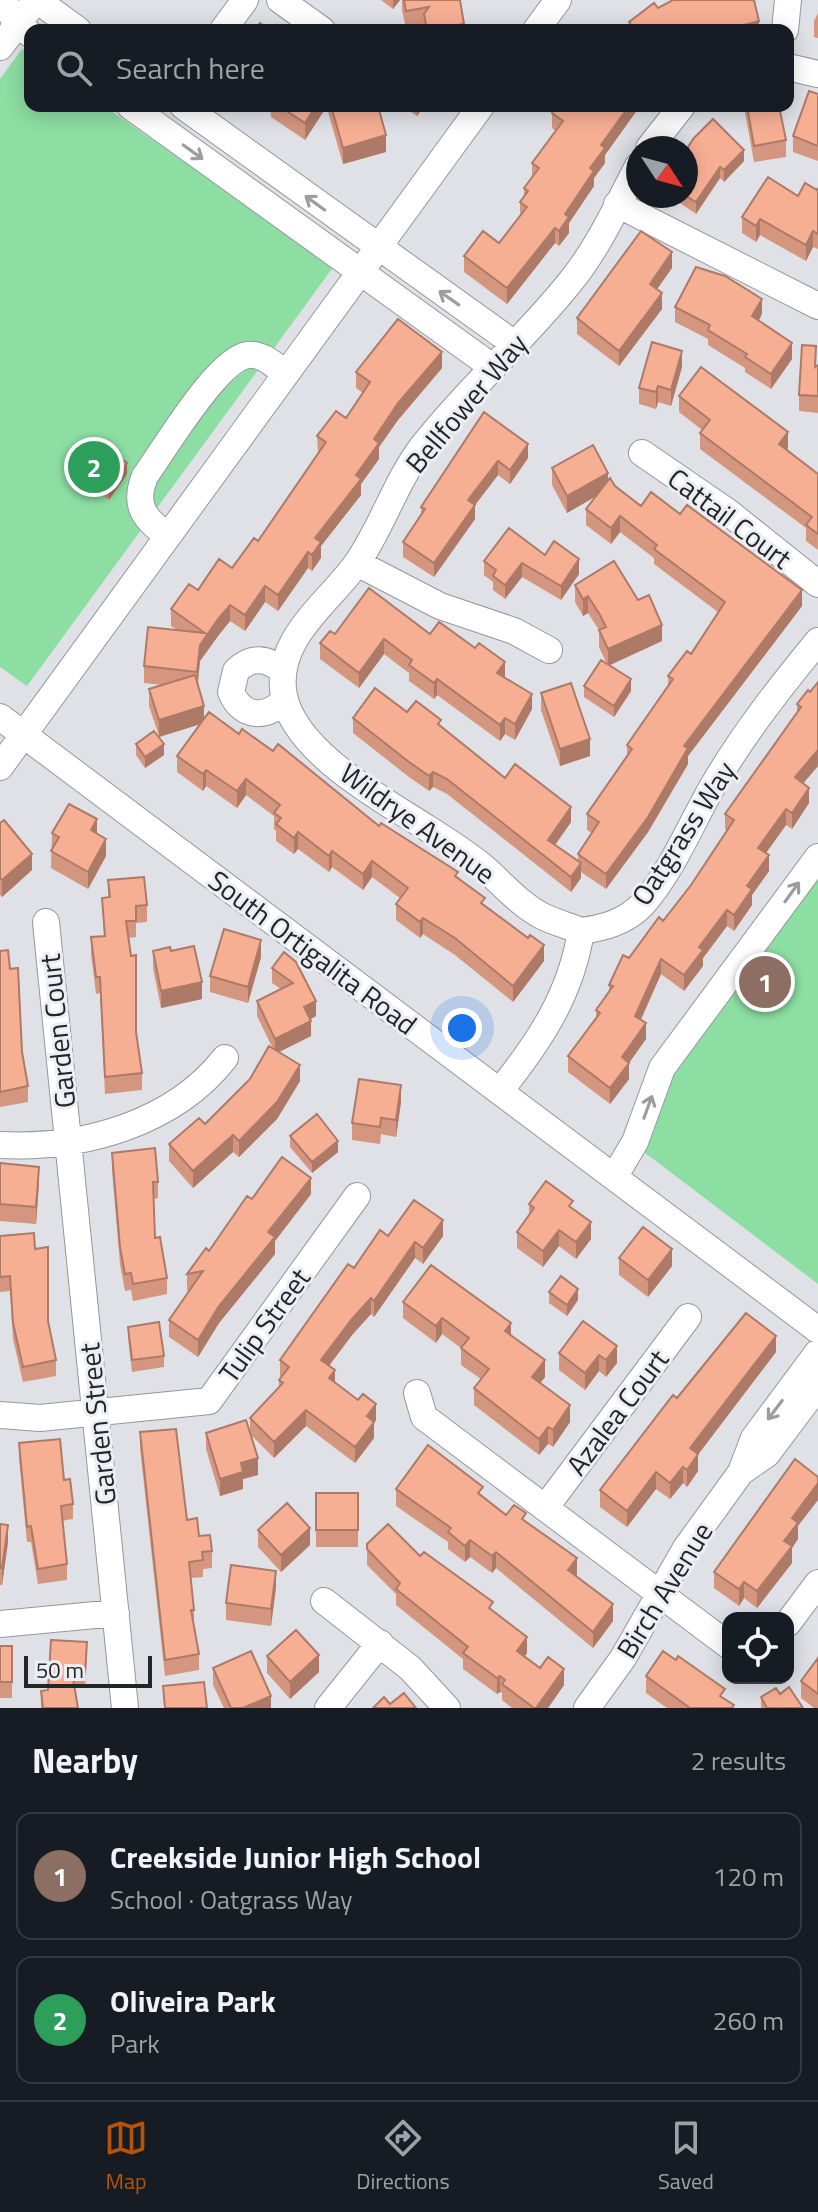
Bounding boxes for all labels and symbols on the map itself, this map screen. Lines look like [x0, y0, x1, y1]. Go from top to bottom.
north arrow [626, 136, 698, 208]
one-way arrow [182, 144, 204, 160]
one-way arrow [305, 195, 327, 211]
one-way arrow [438, 290, 460, 307]
street label: Bellfower Way [395, 324, 537, 482]
pin: 2 [68, 437, 120, 497]
street label: Cattail Court [659, 457, 801, 579]
street label: Wildrye Avenue [331, 752, 505, 894]
street label: Oatgrass Way [620, 752, 746, 914]
street label: South Ortigalita Road [200, 859, 426, 1045]
one-way arrow [783, 882, 800, 904]
street label: Garden Court [28, 952, 86, 1110]
pin: 1 [739, 952, 791, 1012]
your location [442, 1008, 482, 1048]
one-way arrow [642, 1095, 656, 1120]
street label: Tulip Street [208, 1258, 321, 1391]
street label: Azalea Court [555, 1340, 679, 1484]
street label: Garden Street [67, 1341, 127, 1507]
one-way arrow [767, 1399, 784, 1420]
street label: Birch Avenue [605, 1513, 723, 1667]
scale bar [24, 1652, 152, 1688]

